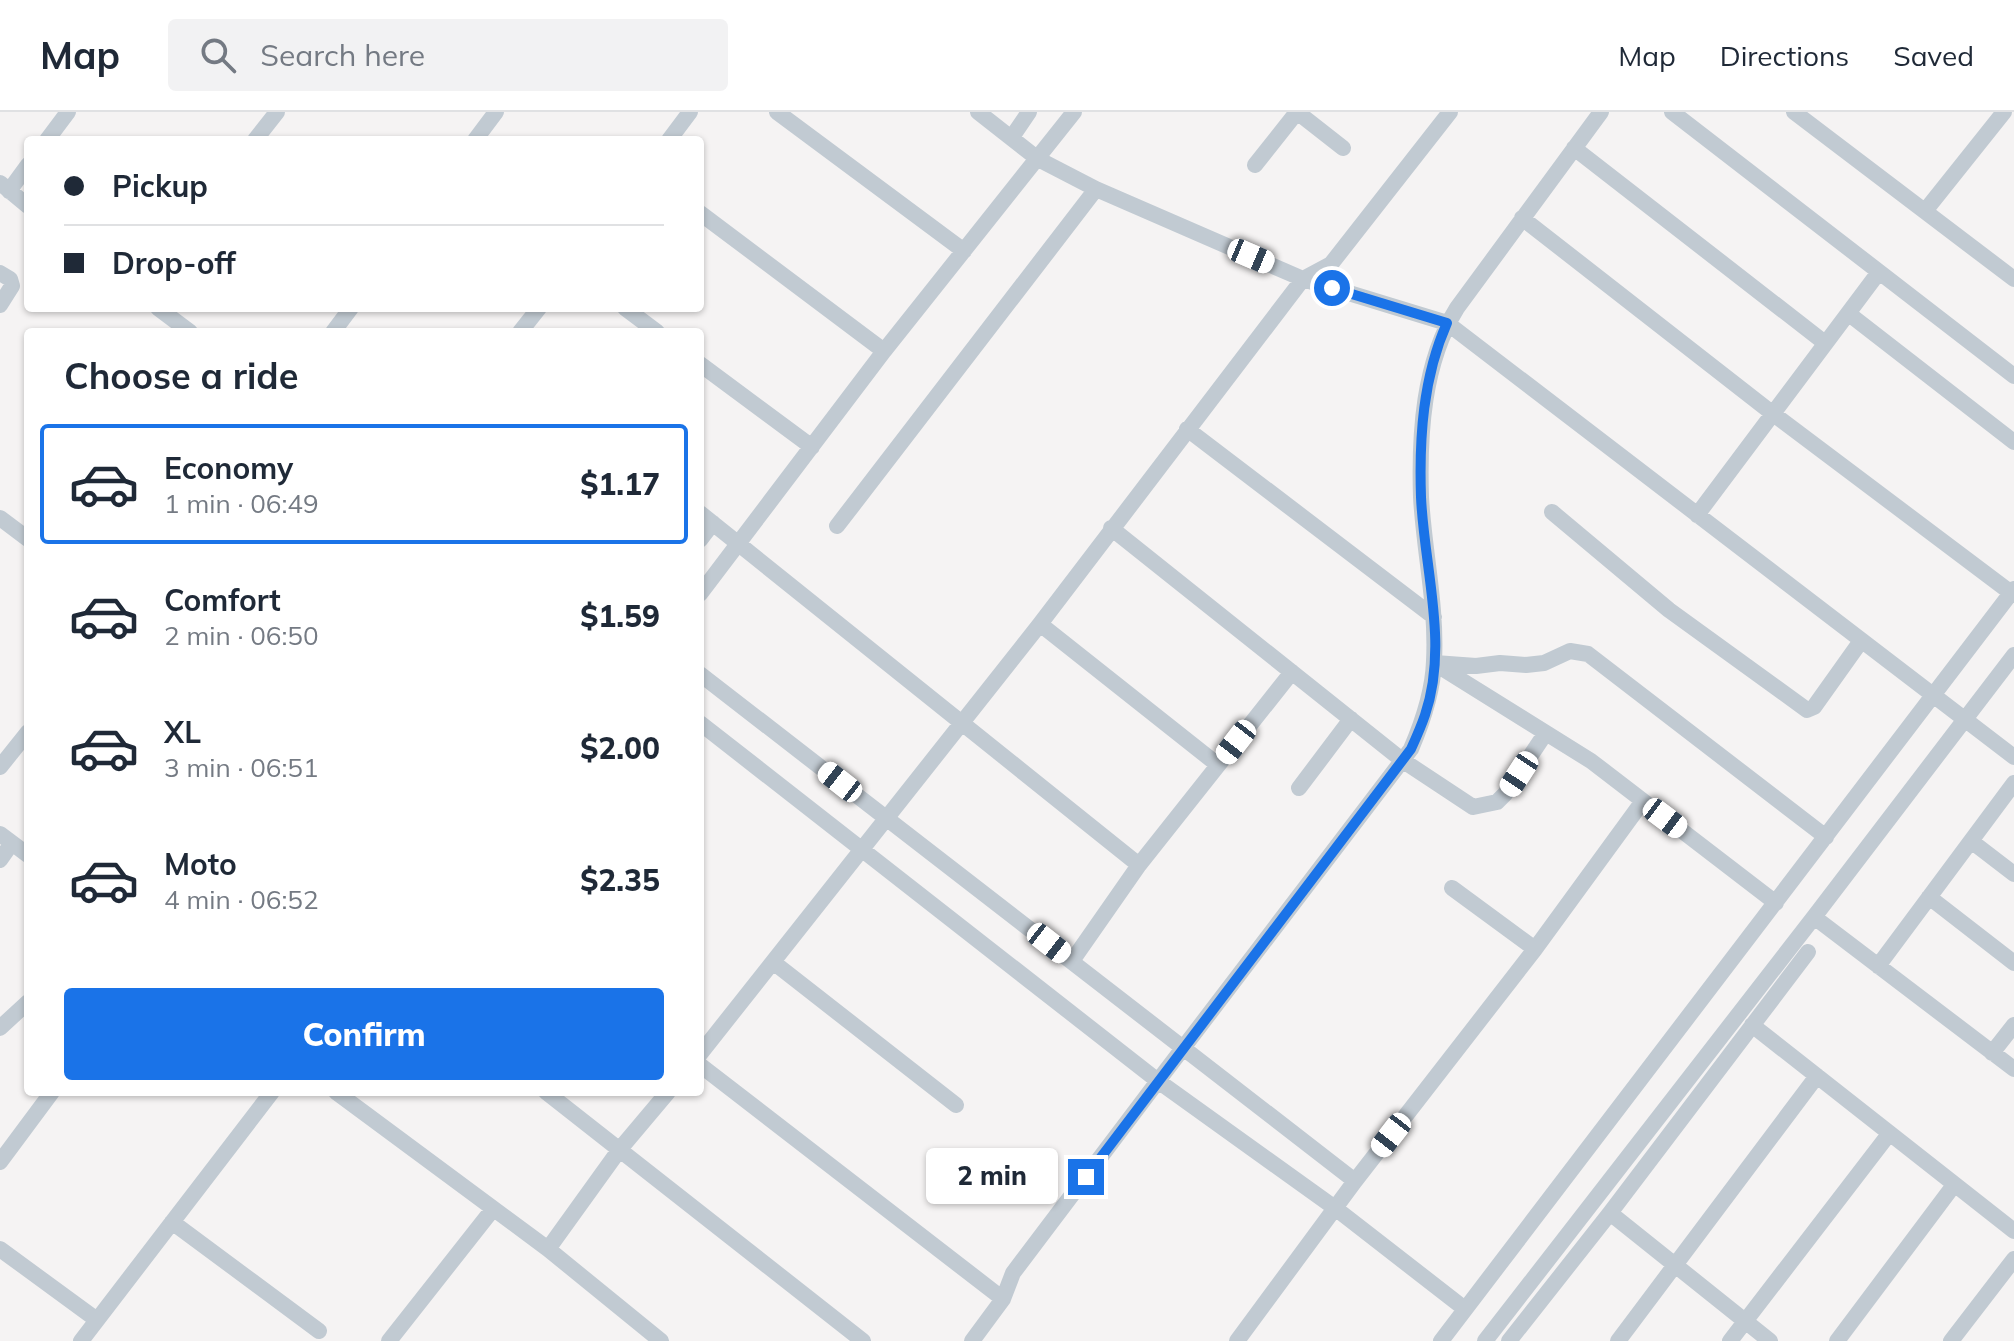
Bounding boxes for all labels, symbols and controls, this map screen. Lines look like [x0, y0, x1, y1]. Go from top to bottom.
search box [168, 19, 728, 91]
text: Map [40, 31, 120, 79]
icon: search [196, 33, 240, 77]
text: Search here [260, 36, 425, 74]
text: Map [1618, 38, 1676, 73]
text: Directions [1720, 38, 1849, 73]
text: Saved [1893, 38, 1974, 73]
text: Pickup [112, 167, 208, 205]
car [1224, 236, 1278, 276]
text: Drop-off [112, 244, 236, 282]
route start [1314, 270, 1350, 306]
text: Choose a ride [64, 353, 298, 398]
icon: car [68, 448, 140, 520]
text: Economy [164, 449, 293, 487]
text: $1.17 [580, 465, 660, 503]
text: 1 min · 06:49 [164, 487, 319, 520]
icon: car [68, 580, 140, 652]
text: Comfort [164, 581, 281, 619]
text: $1.59 [580, 597, 660, 635]
text: 2 min · 06:50 [164, 619, 319, 652]
icon: car [68, 712, 140, 784]
text: XL [164, 713, 201, 751]
car [1212, 716, 1260, 768]
text: $2.00 [580, 729, 660, 767]
car [1496, 747, 1542, 801]
text: 3 min · 06:51 [164, 751, 319, 784]
car [814, 758, 866, 806]
car [1639, 794, 1691, 842]
icon: car [68, 844, 140, 916]
text: Moto [164, 845, 237, 883]
text: $2.35 [580, 861, 660, 899]
text: 4 min · 06:52 [164, 883, 319, 916]
car [1023, 919, 1075, 967]
button: Confirm [64, 988, 664, 1080]
car [1367, 1109, 1415, 1161]
callout: 2 min [926, 1149, 1058, 1205]
text: 2 min [957, 1159, 1027, 1192]
route end [1068, 1159, 1104, 1195]

